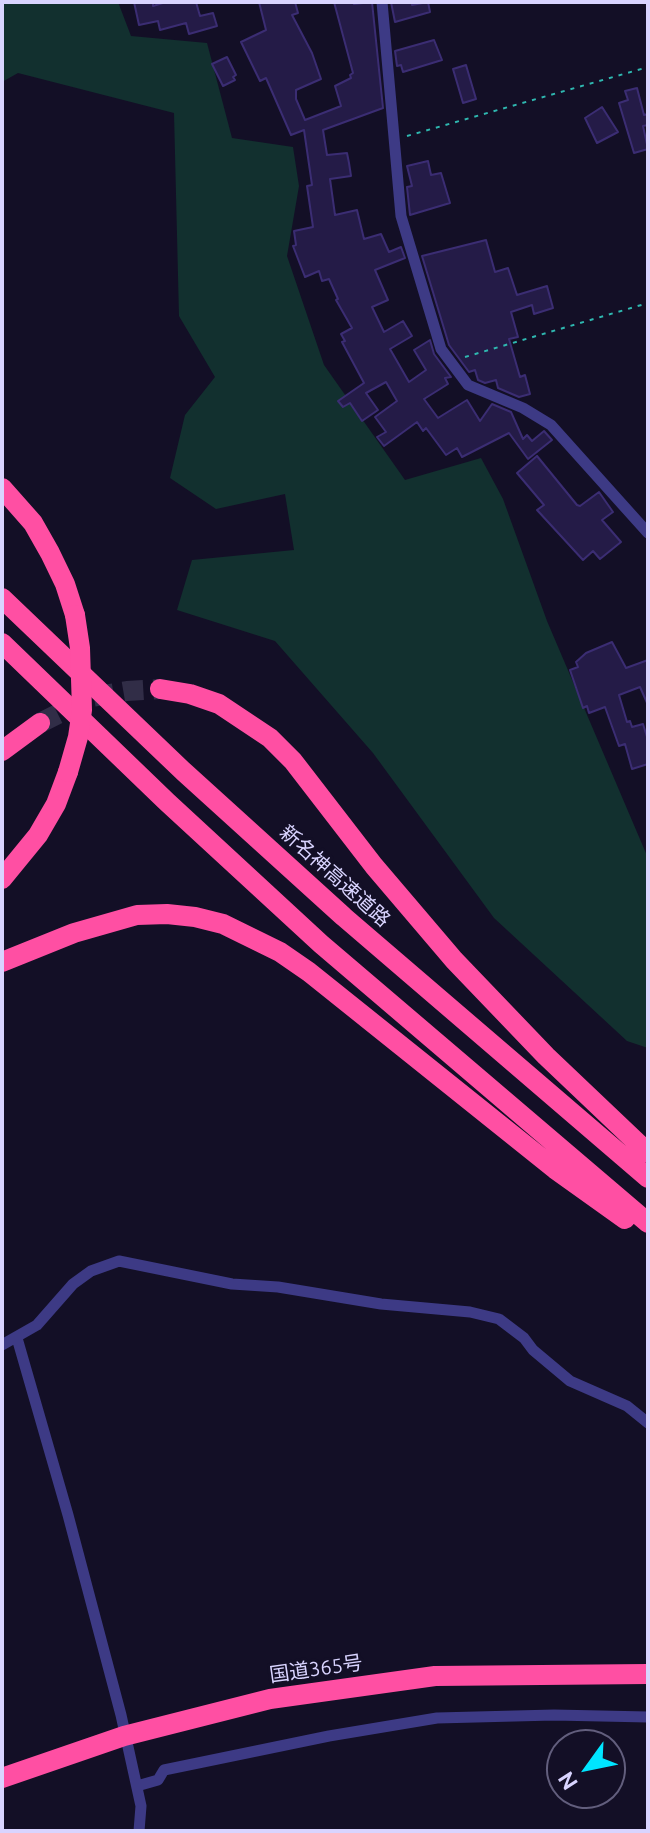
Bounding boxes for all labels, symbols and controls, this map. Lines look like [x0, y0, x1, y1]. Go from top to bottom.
street label: 新名神高速道路 [275, 820, 395, 932]
street label: 国道365号 [268, 1651, 364, 1687]
north arrow [546, 1729, 626, 1809]
text: N [552, 1768, 582, 1795]

